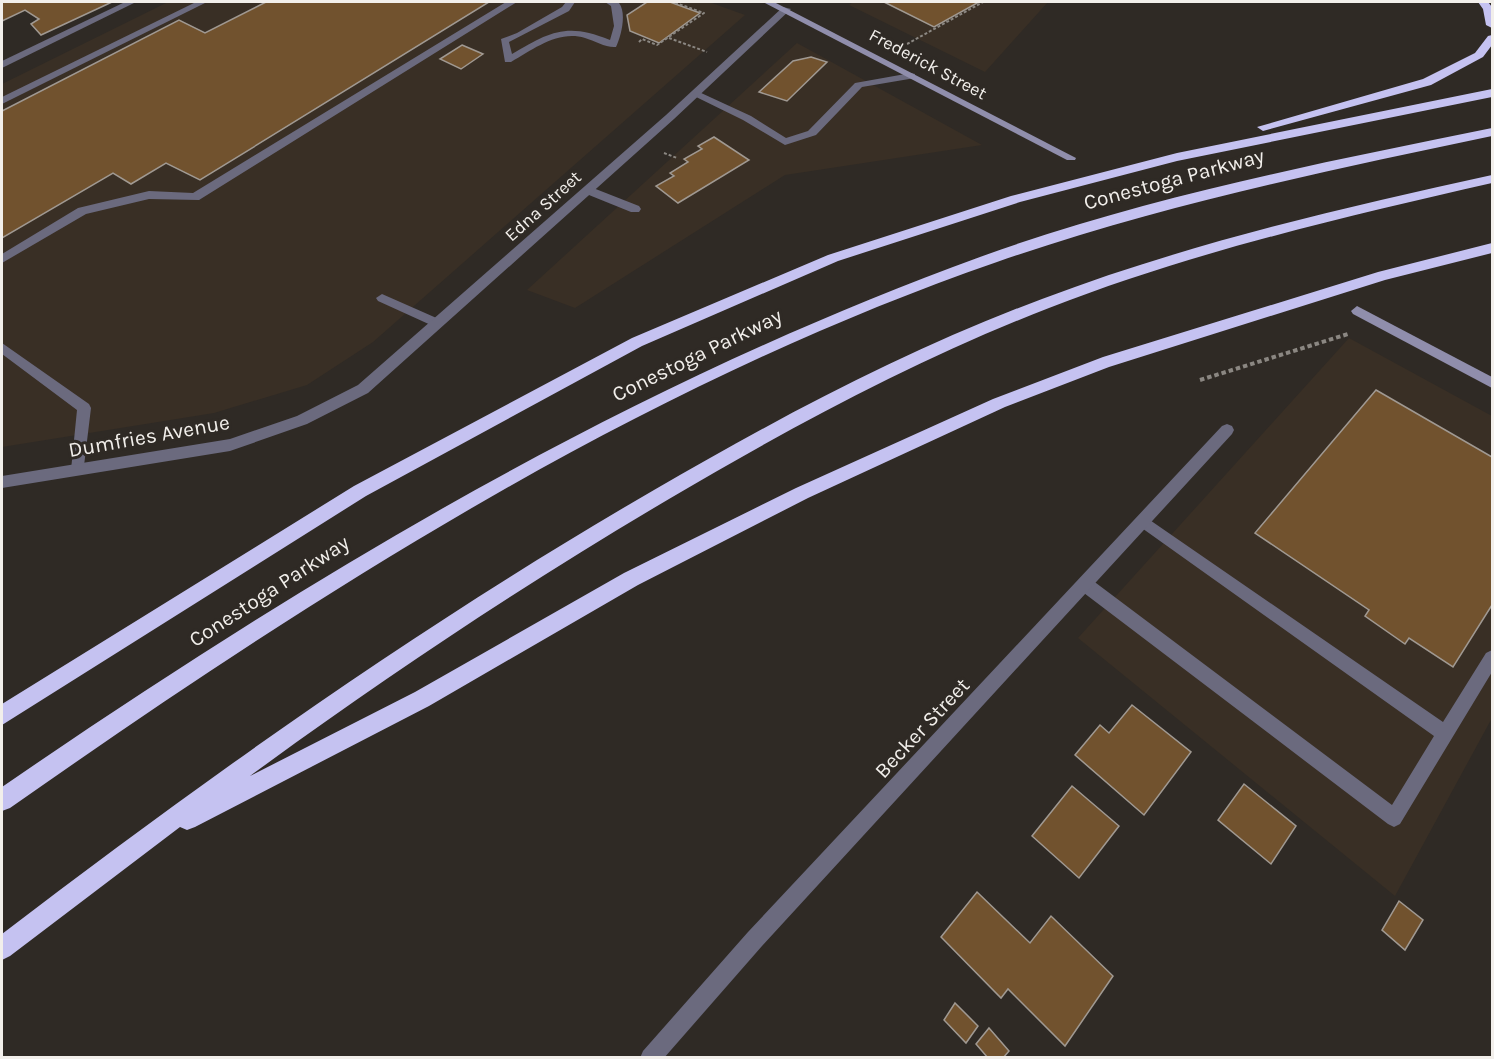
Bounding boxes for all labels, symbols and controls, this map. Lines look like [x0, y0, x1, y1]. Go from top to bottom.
street label: Frederick Street [865, 24, 991, 104]
street label: Conestoga Parkway [1081, 143, 1267, 215]
street label: Edna Street [500, 166, 586, 246]
street label: Conestoga Parkway [608, 303, 786, 407]
street label: Dumfries Avenue [67, 410, 231, 462]
street label: Conestoga Parkway [185, 530, 354, 652]
street label: Becker Street [870, 673, 974, 783]

